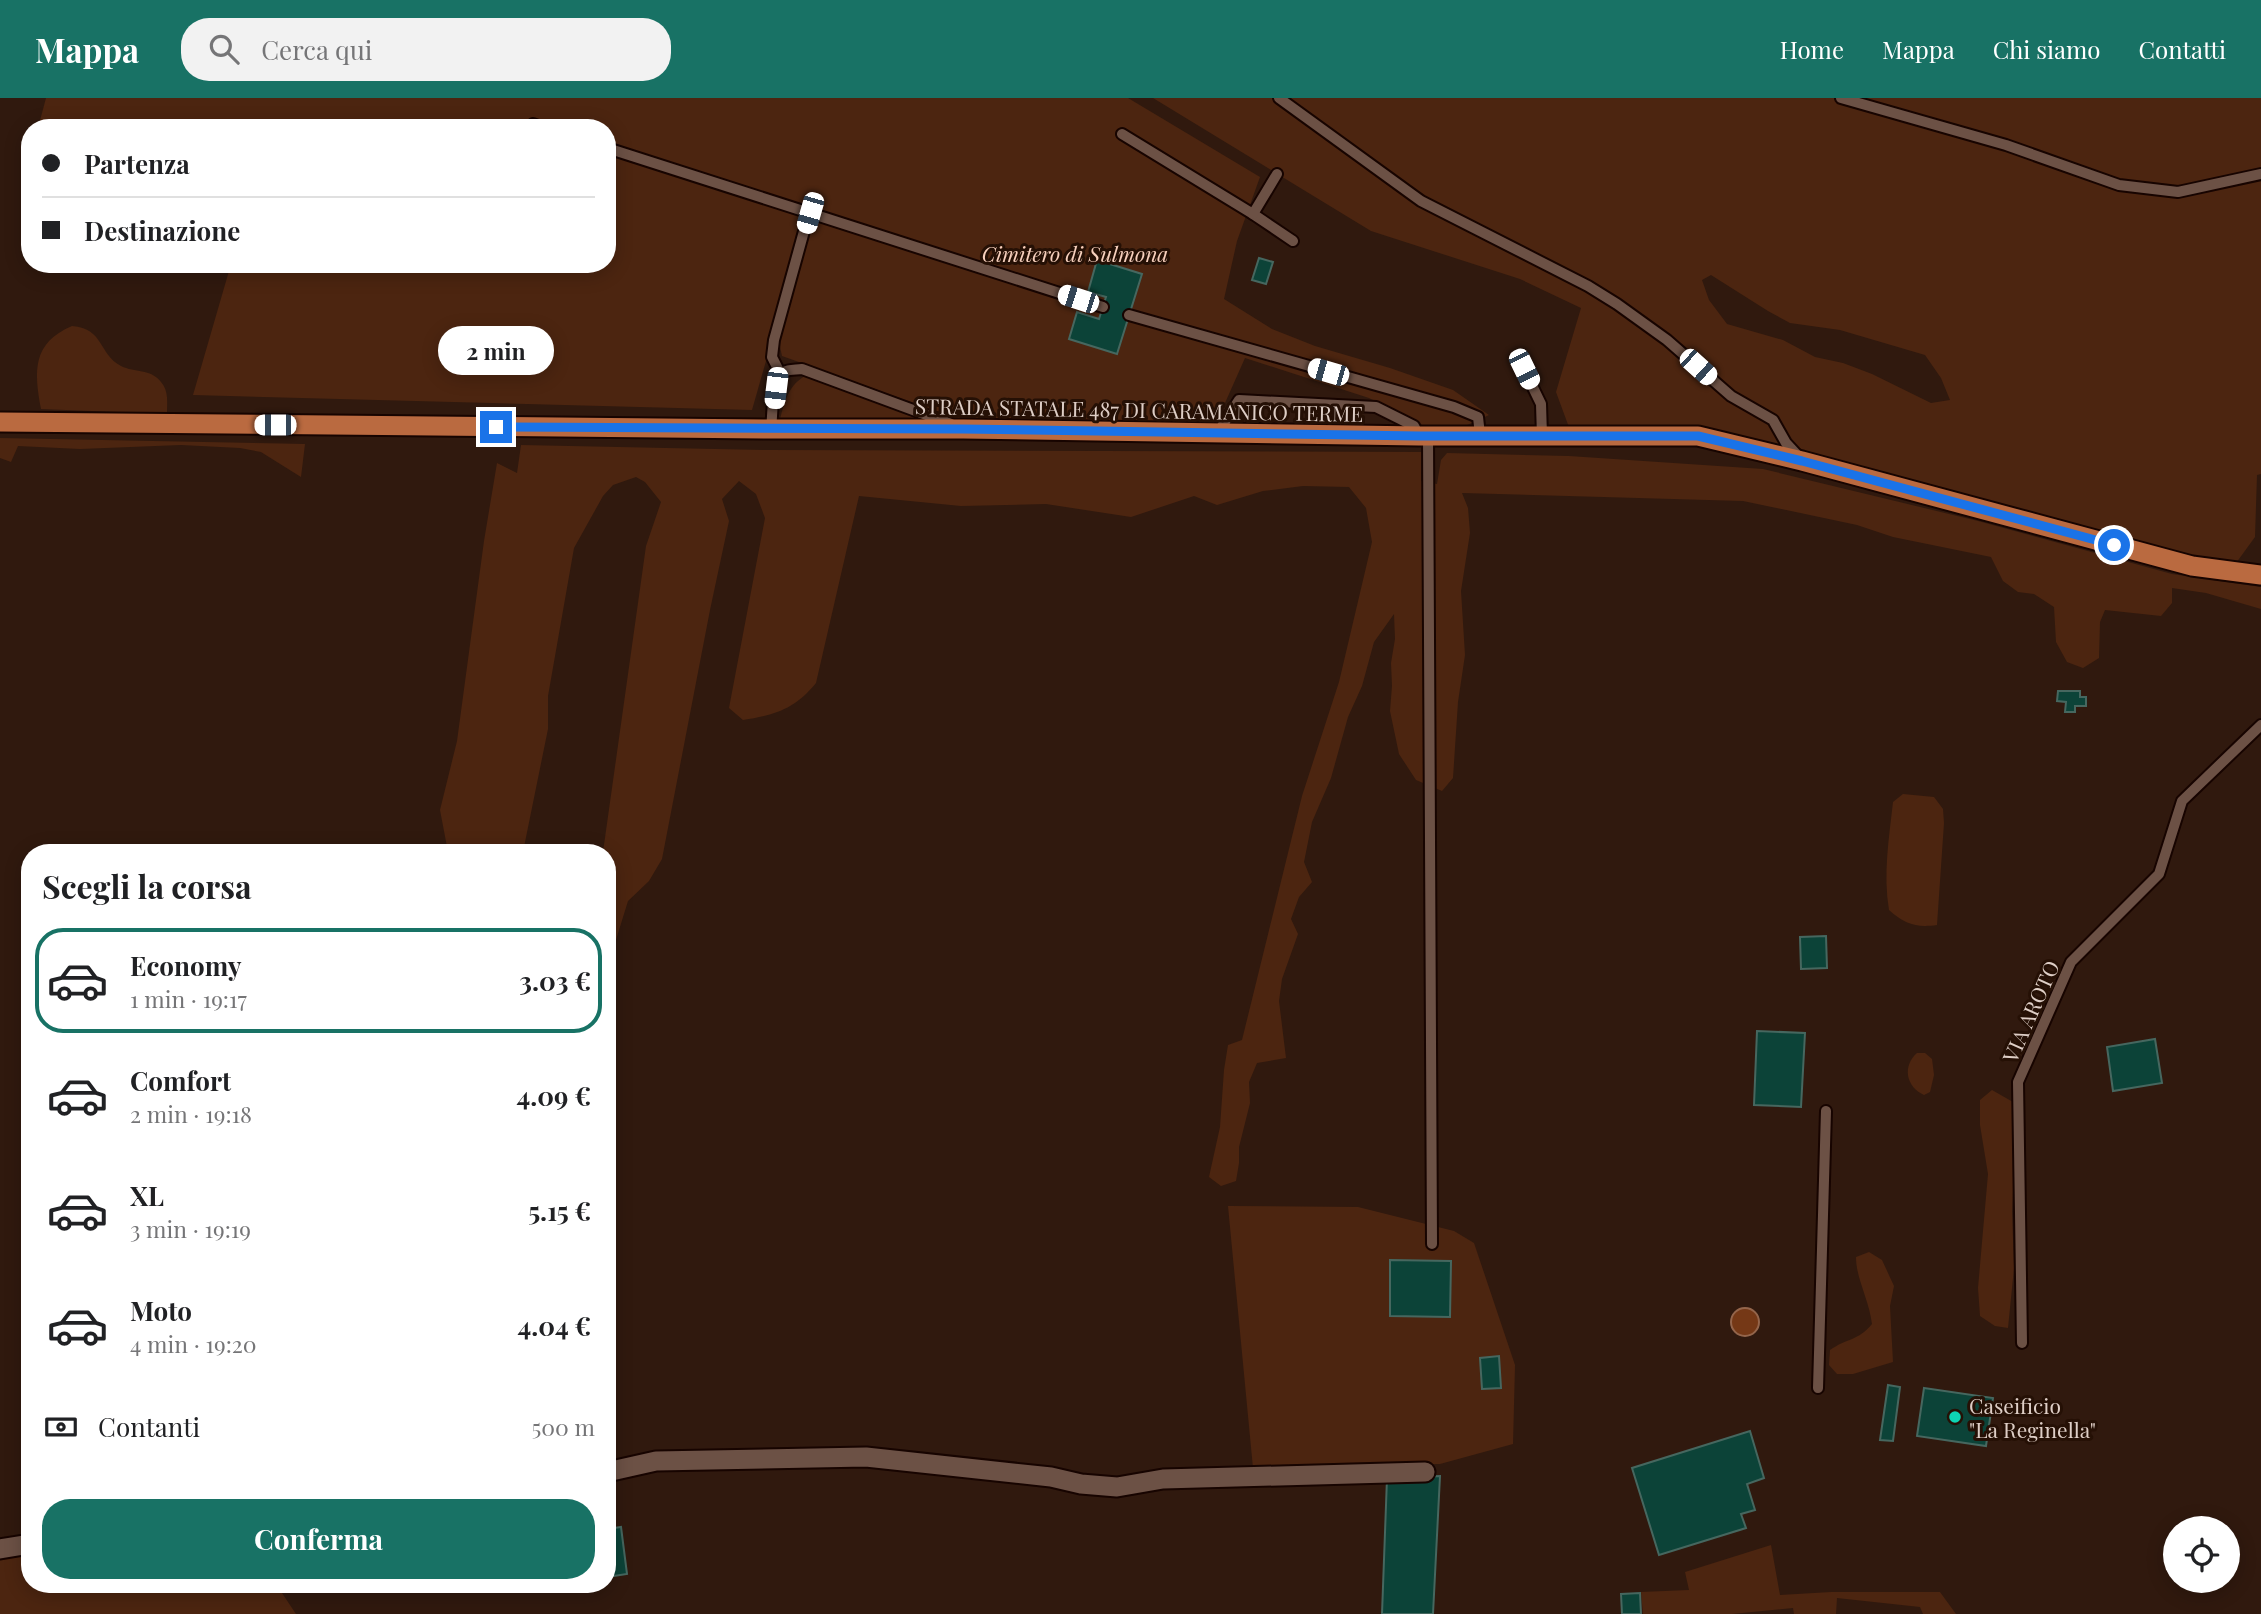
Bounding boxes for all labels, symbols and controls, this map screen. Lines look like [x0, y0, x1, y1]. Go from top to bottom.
search box [181, 18, 671, 81]
text: Mappa [35, 27, 139, 71]
icon: search [205, 30, 243, 68]
text: Cerca qui [261, 32, 372, 67]
text: Home [1780, 33, 1844, 65]
text: Mappa [1882, 33, 1955, 65]
text: Chi siamo [1993, 33, 2100, 65]
text: Contatti [2138, 33, 2226, 65]
text: Partenza [84, 146, 190, 181]
car [795, 190, 826, 236]
text: Destinazione [84, 213, 240, 248]
park label: Cimitero di Sulmona [982, 239, 1168, 267]
car [1055, 283, 1102, 315]
callout: 2 min [438, 326, 554, 374]
text: 2 min [466, 335, 526, 366]
car [1676, 345, 1721, 389]
car [1506, 346, 1543, 392]
car [1305, 356, 1352, 388]
car [764, 366, 789, 410]
street label: STRADA STATALE 487 DI CARAMANICO TERME [915, 391, 1363, 427]
route end [480, 411, 512, 443]
car [255, 415, 297, 436]
route start [2098, 529, 2130, 561]
text: Scegli la corsa [42, 864, 252, 907]
text: Economy [130, 948, 241, 983]
icon: car [46, 949, 109, 1012]
street label: VIA AROTO [1995, 956, 2065, 1067]
text: 3.03 € [519, 963, 591, 998]
text: 1 min · 19:17 [130, 983, 247, 1014]
text: Comfort [130, 1063, 231, 1098]
icon: car [46, 1064, 109, 1127]
text: 4.09 € [516, 1078, 591, 1113]
text: 2 min · 19:18 [130, 1098, 252, 1129]
text: XL [130, 1178, 164, 1213]
icon: car [46, 1179, 109, 1242]
text: 5.15 € [528, 1193, 591, 1228]
text: 3 min · 19:19 [130, 1213, 251, 1244]
text: Moto [130, 1293, 192, 1328]
icon: car [46, 1294, 109, 1357]
text: 4.04 € [518, 1308, 591, 1343]
text: 4 min · 19:20 [130, 1328, 257, 1359]
place label: Caseificio "La Reginella" [1969, 1391, 2096, 1443]
icon: cash [42, 1408, 80, 1446]
text: Contanti [98, 1409, 200, 1444]
marker: Caseificio "La Reginella" [1947, 1409, 1963, 1425]
text: 500 m [532, 1411, 595, 1442]
button: Conferma [42, 1499, 595, 1579]
map controls [2163, 1516, 2240, 1593]
button: locate [2163, 1516, 2240, 1593]

